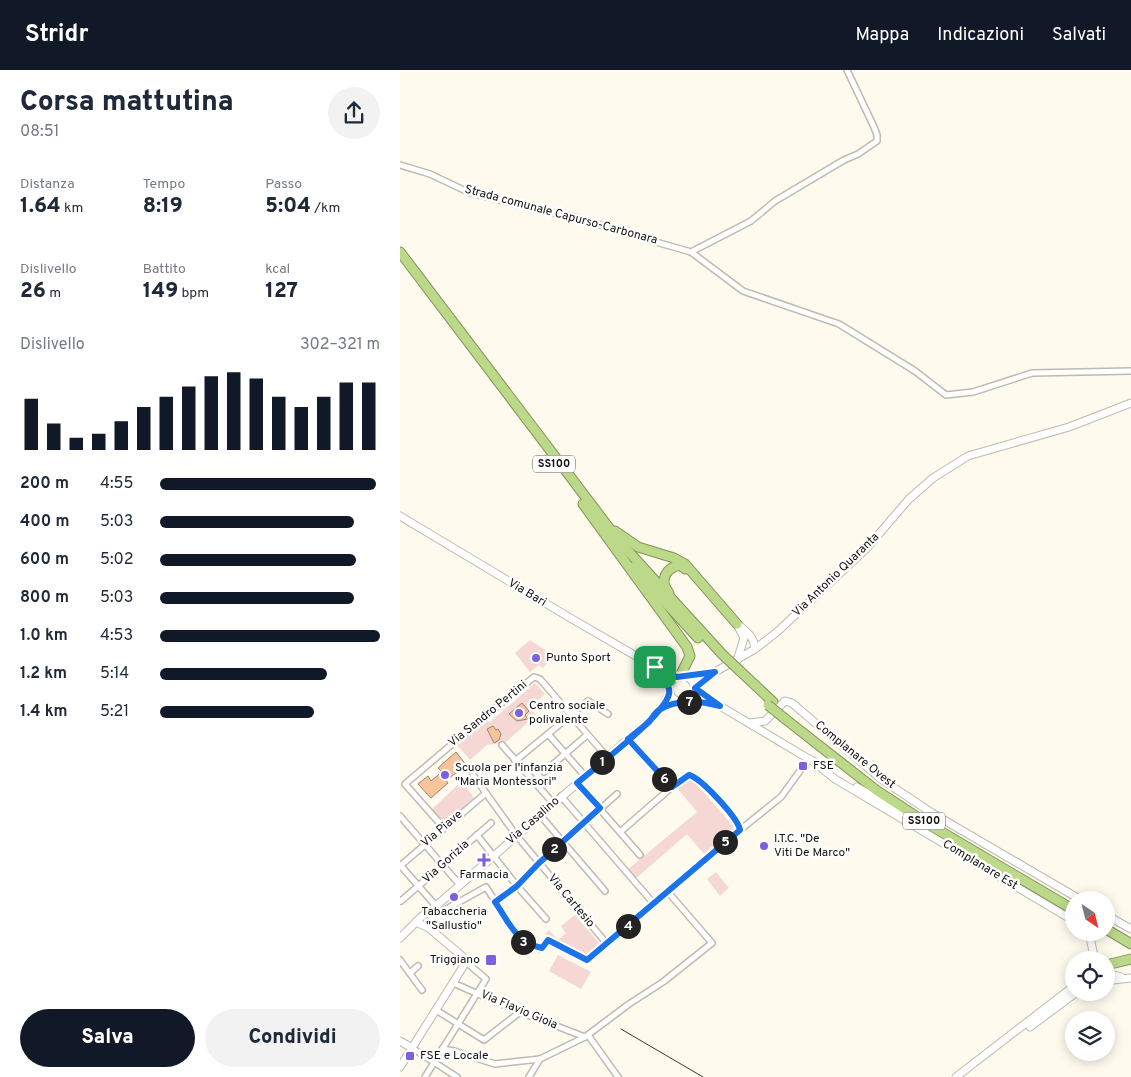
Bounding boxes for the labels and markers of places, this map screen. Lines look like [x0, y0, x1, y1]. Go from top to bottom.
pin [634, 646, 676, 688]
place label: Punto Sport [546, 650, 611, 666]
marker: Punto Sport [530, 652, 542, 664]
pin: 7 [676, 690, 702, 714]
place label: Centro sociale polivalente [529, 698, 605, 728]
marker: Centro sociale polivalente [513, 707, 525, 719]
pin: 1 [590, 750, 614, 774]
place label: FSE [813, 758, 834, 774]
place label: Scuola per l'infanzia "Maria Montessori" [455, 760, 563, 790]
marker: FSE [797, 760, 809, 772]
pin: 6 [652, 766, 676, 792]
marker: Scuola per l'infanzia "Maria Montessori" [439, 769, 451, 781]
pin: 5 [712, 830, 738, 854]
place label: I.T.C. "De Viti De Marco" [774, 831, 850, 861]
pin: 2 [542, 836, 566, 862]
marker: I.T.C. "De Viti De Marco" [758, 840, 770, 852]
marker: Farmacia [478, 854, 490, 866]
place label: Farmacia [460, 867, 508, 883]
marker: Tabaccheria "Sallustio" [448, 891, 460, 903]
place label: Tabaccheria "Sallustio" [421, 904, 487, 934]
pin: 4 [616, 914, 640, 938]
pin: 3 [510, 930, 536, 954]
place label: Triggiano [430, 952, 480, 968]
marker: Triggiano [484, 953, 498, 967]
place label: FSE e Locale [420, 1048, 488, 1064]
marker: FSE e Locale [404, 1050, 416, 1062]

